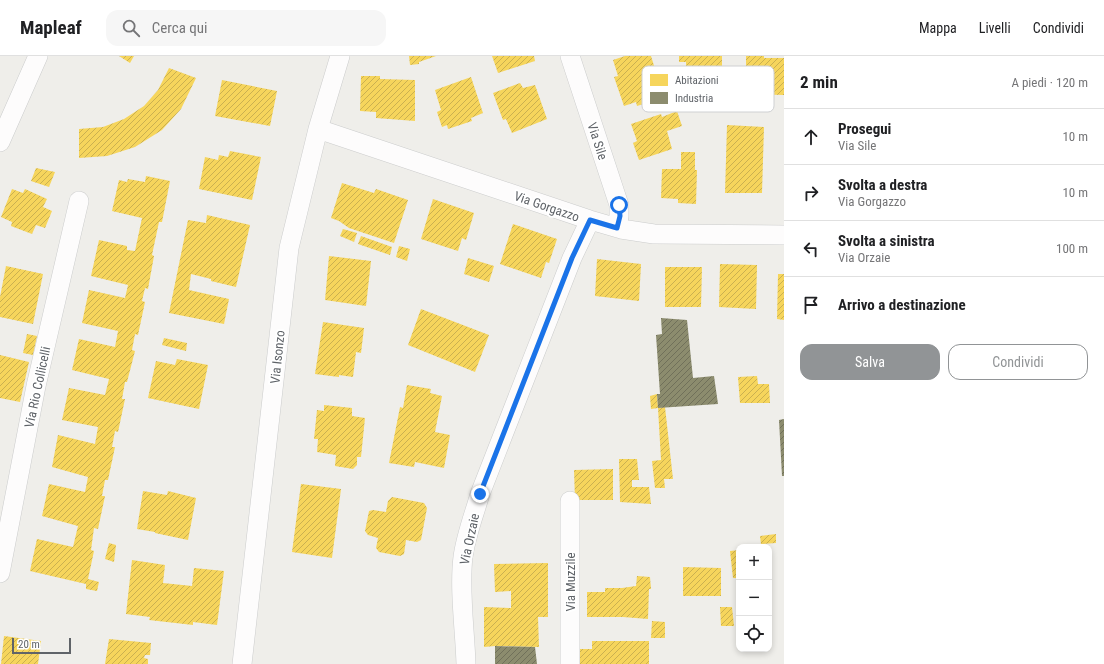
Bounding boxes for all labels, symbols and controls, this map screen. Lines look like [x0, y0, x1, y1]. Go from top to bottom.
search box [106, 10, 386, 46]
text: Mapleaf [20, 16, 82, 39]
icon: search [120, 17, 142, 39]
text: Cerca qui [152, 19, 208, 37]
text: Mappa [919, 20, 957, 36]
text: Livelli [979, 20, 1011, 36]
text: Condividi [1033, 20, 1084, 36]
legend [642, 66, 774, 112]
text: 2 min [800, 72, 838, 92]
text: Abitazioni [675, 74, 719, 87]
text: A piedi · 120 m [1011, 75, 1088, 90]
text: Industria [675, 92, 713, 105]
text: Prosegui [838, 120, 891, 138]
street label: Via Sile [584, 121, 611, 162]
icon: ahead [800, 126, 822, 148]
text: 10 m [1062, 129, 1088, 144]
text: Via Sile [838, 138, 876, 153]
text: Svolta a destra [838, 176, 927, 194]
icon: right [800, 182, 822, 204]
text: 10 m [1062, 185, 1088, 200]
street label: Via Gorgazzo [512, 188, 581, 225]
text: Via Gorgazzo [838, 194, 906, 209]
route start [610, 196, 628, 214]
text: Svolta a sinistra [838, 232, 935, 250]
icon: left [800, 238, 822, 260]
text: 100 m [1056, 241, 1088, 256]
text: Via Orzaie [838, 250, 890, 265]
icon: arrive [800, 294, 822, 316]
text: Arrivo a destinazione [838, 296, 966, 314]
street label: Via Isonzo [267, 330, 288, 385]
button: Salva [800, 344, 940, 380]
button: Condividi [948, 344, 1088, 380]
street label: Via Rio Collicelli [22, 345, 53, 429]
route end [471, 485, 489, 503]
street label: Via Orzaie [457, 512, 482, 566]
map controls [736, 544, 772, 652]
button: + [736, 544, 772, 580]
street label: Via Muzzile [563, 552, 578, 612]
button: − [736, 580, 772, 616]
button: locate [736, 616, 772, 652]
scale bar [12, 636, 71, 655]
text: 20 m [18, 638, 40, 651]

